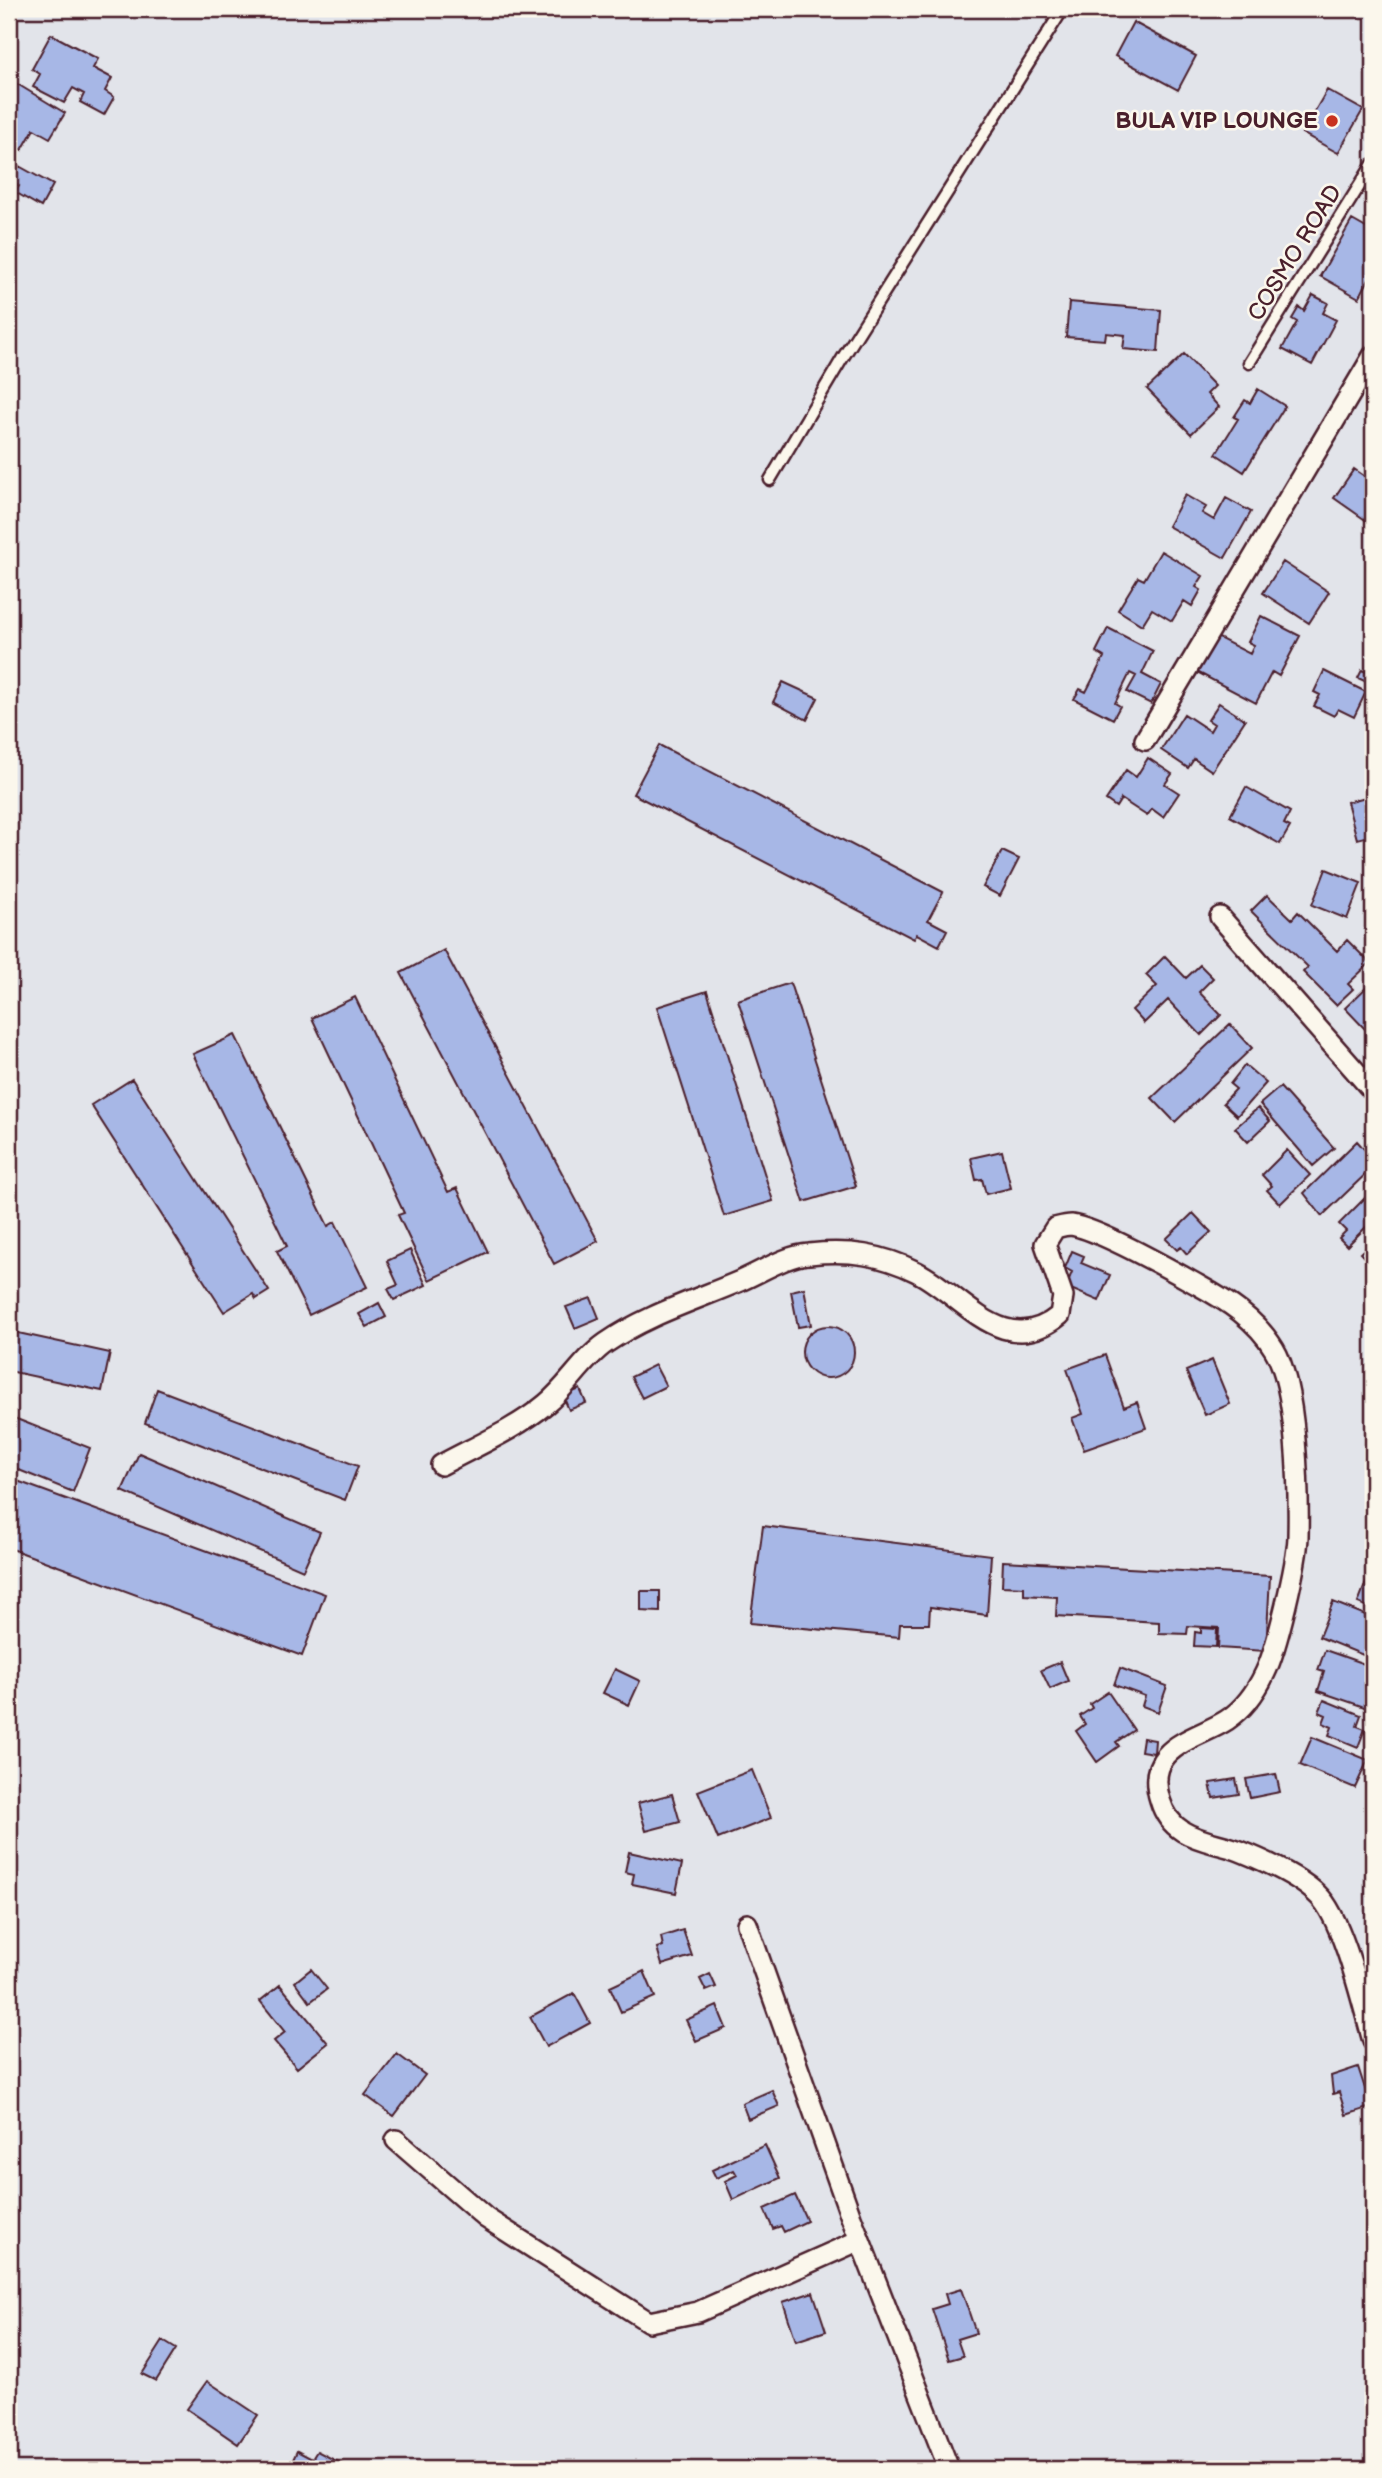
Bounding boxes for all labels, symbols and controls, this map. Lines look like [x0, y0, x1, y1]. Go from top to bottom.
place label: BULA VIP LOUNGE [1115, 107, 1318, 135]
marker: BULA VIP LOUNGE [1324, 113, 1340, 129]
street label: COSMO ROAD [1242, 180, 1348, 326]

